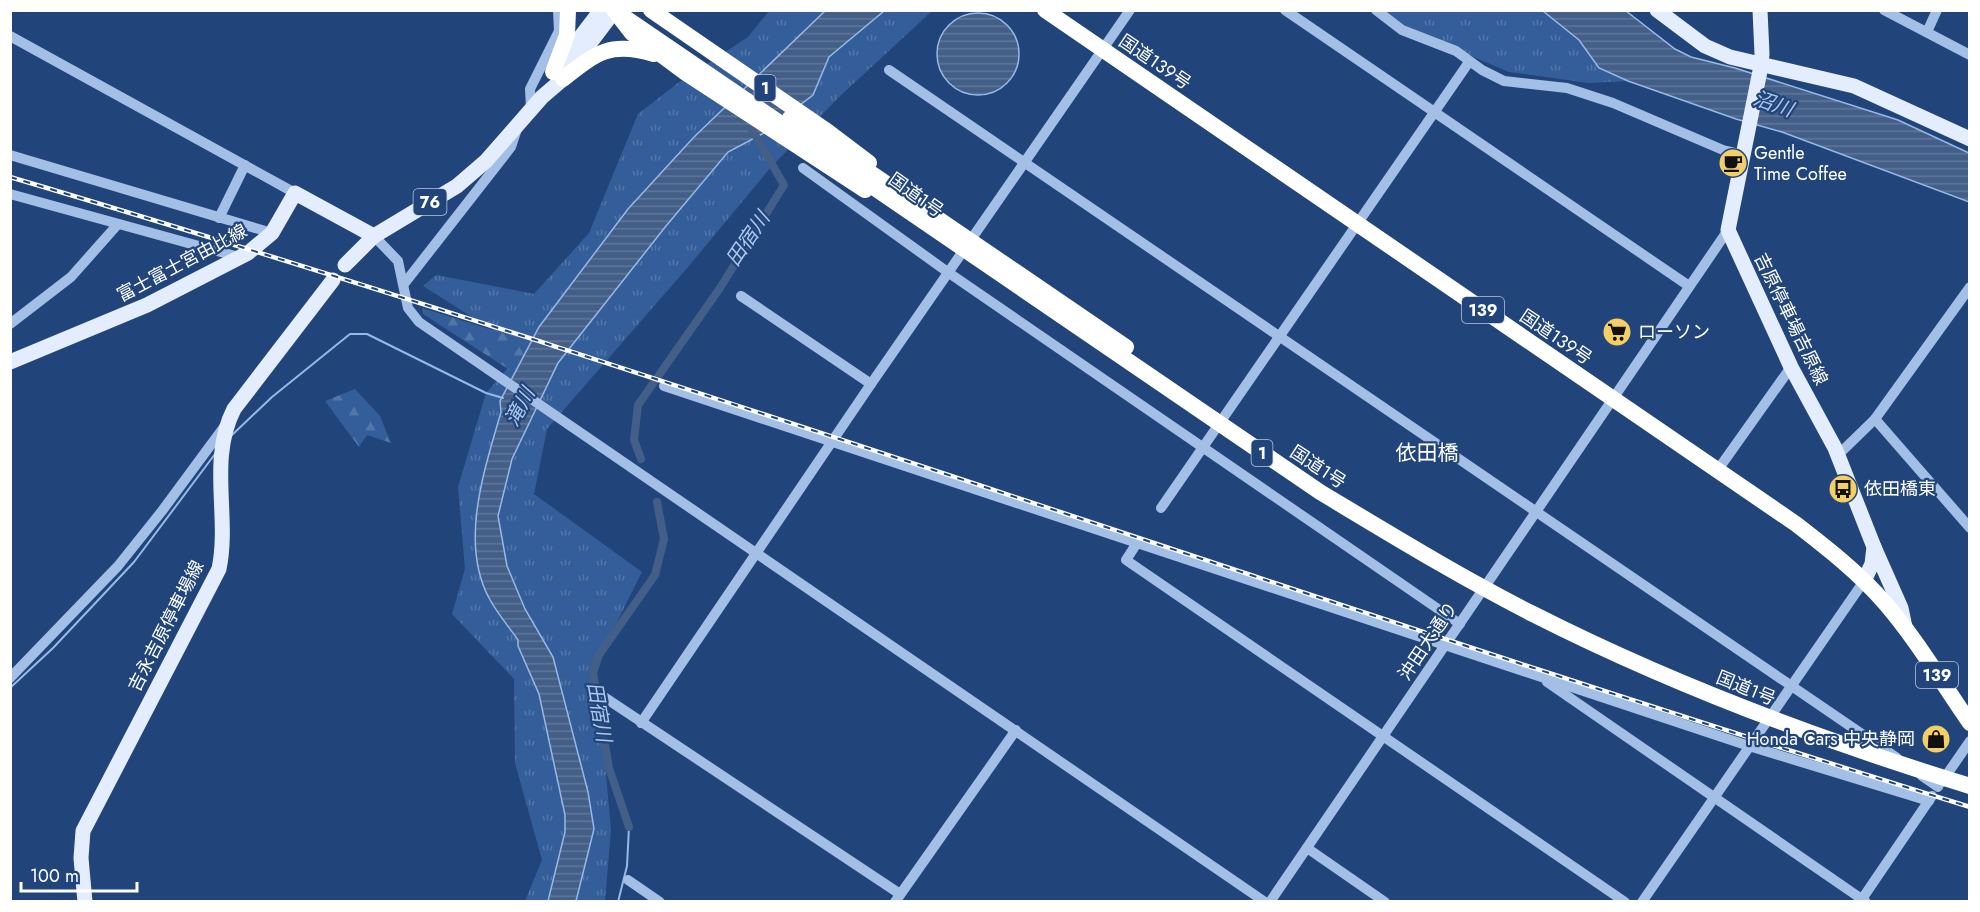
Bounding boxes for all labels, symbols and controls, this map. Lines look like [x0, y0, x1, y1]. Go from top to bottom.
street label: 国道139号 [1114, 28, 1196, 96]
road number: 1 [754, 75, 776, 101]
water label: 沼川 [1749, 84, 1799, 125]
place label: Gentle Time Coffee [1754, 140, 1847, 187]
cafe icon: Gentle Time Coffee [1717, 147, 1749, 179]
street label: 国道1号 [883, 167, 949, 223]
road number: 76 [414, 189, 446, 215]
water label: 田宿川 [719, 204, 778, 272]
street label: 富士富士宮由比線 [112, 218, 252, 308]
street label: 吉原停車場吉原線 [1748, 249, 1834, 389]
road number: 139 [1462, 297, 1504, 323]
street label: 国道139号 [1515, 303, 1597, 371]
supermarket icon: ローソン [1601, 316, 1633, 348]
place label: ローソン [1638, 319, 1710, 345]
water label: 滝川 [498, 381, 543, 431]
district label: 依田橋 [1396, 438, 1459, 468]
street label: 国道1号 [1285, 439, 1351, 495]
road number: 1 [1252, 440, 1272, 466]
bus stop icon: 依田橋東 [1827, 473, 1859, 505]
place label: 依田橋東 [1864, 476, 1936, 502]
street label: 吉永吉原停車場線 [122, 556, 210, 696]
street label: 沖田大通り [1392, 596, 1464, 686]
road number: 139 [1916, 662, 1958, 688]
street label: 国道1号 [1712, 664, 1780, 712]
water label: 田宿川 [580, 680, 619, 746]
shop icon: Honda Cars 中央静岡 [1920, 723, 1952, 755]
place label: Honda Cars 中央静岡 [1747, 726, 1915, 752]
scale bar [21, 855, 136, 893]
text: 100 m [30, 863, 79, 889]

